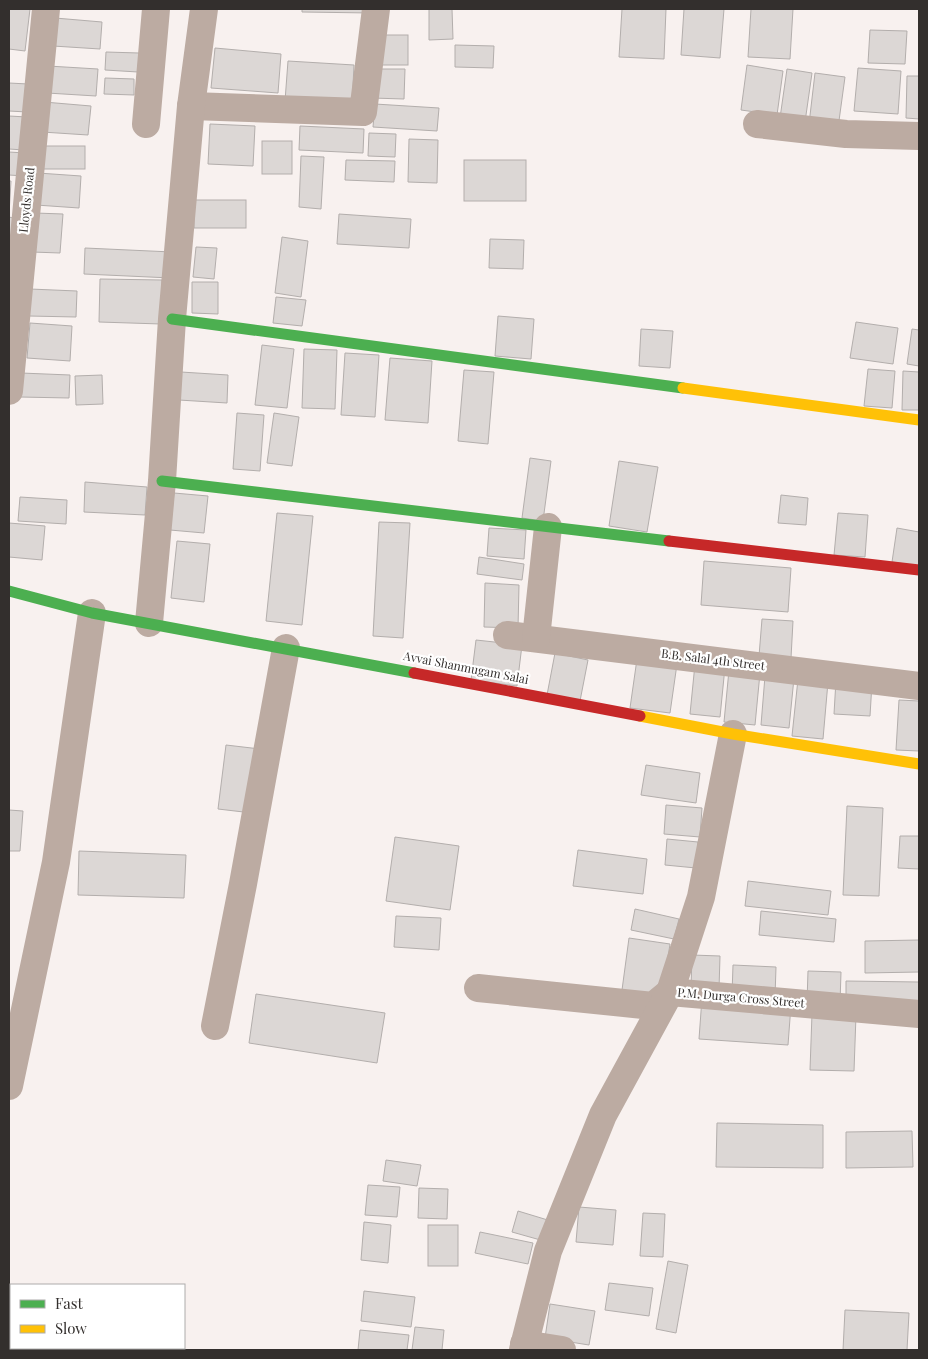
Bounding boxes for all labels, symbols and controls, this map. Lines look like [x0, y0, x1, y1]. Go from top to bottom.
street label: Lloyds Road [15, 167, 37, 233]
street label: B.B. Salal 4th Street [660, 645, 767, 673]
street label: Avvai Shanmugam Salai [401, 647, 531, 687]
street label: P.M. Durga Cross Street [677, 983, 806, 1011]
legend [10, 1284, 185, 1349]
text: Fast [55, 1293, 84, 1313]
text: Slow [55, 1318, 87, 1338]

